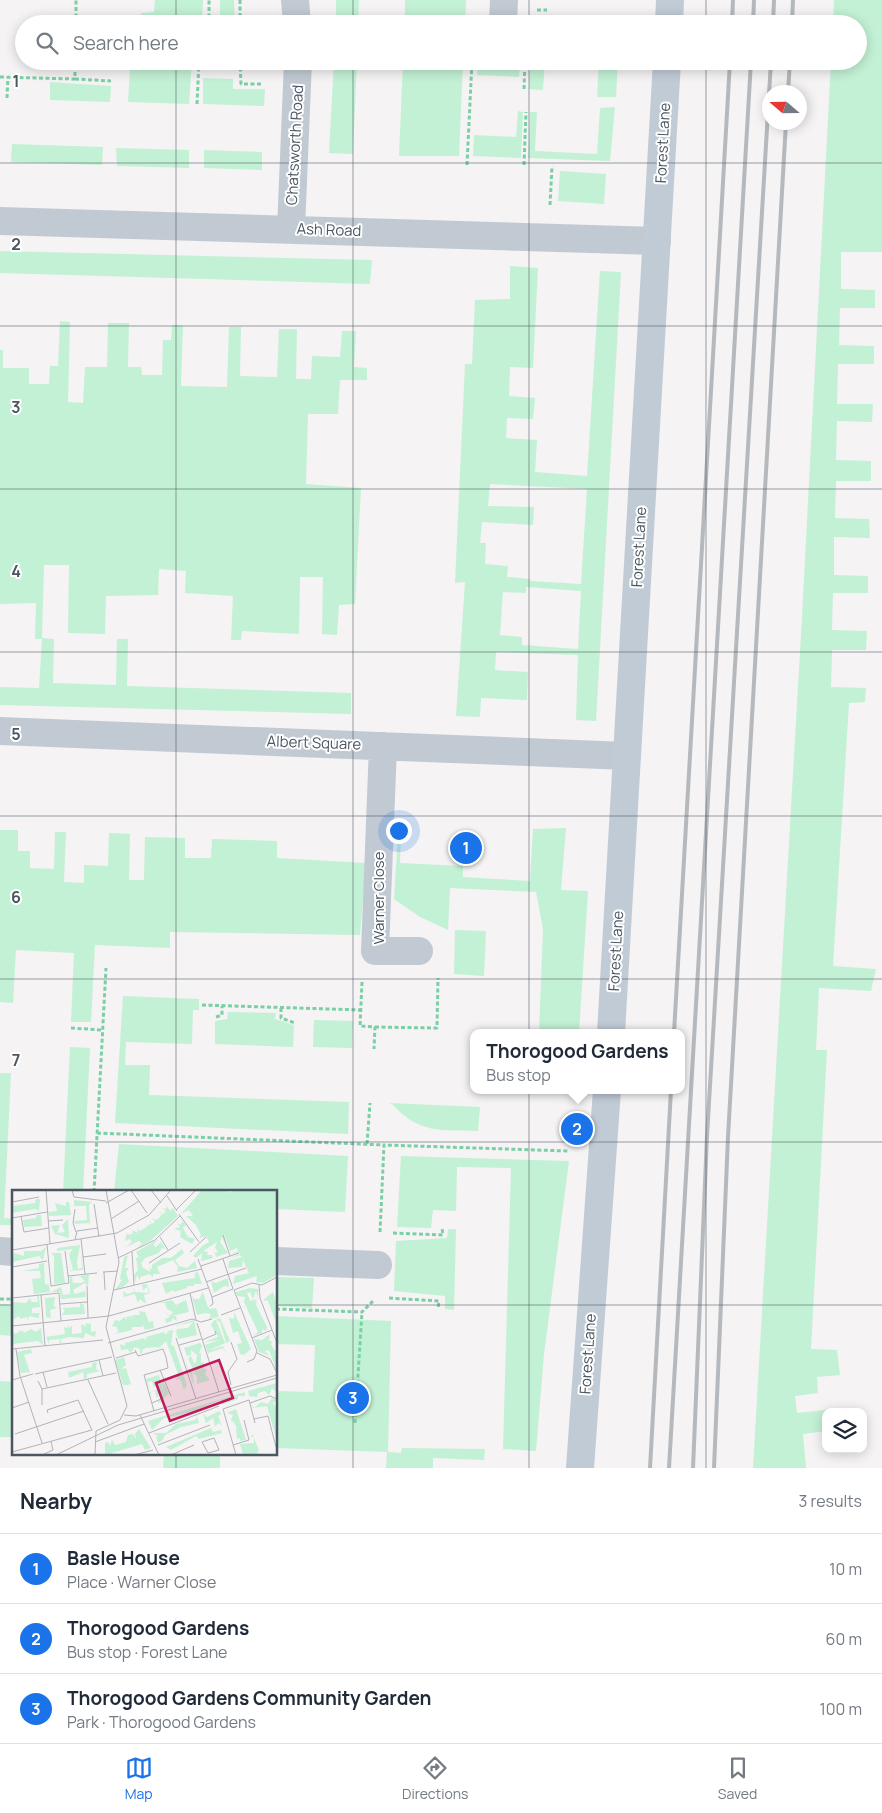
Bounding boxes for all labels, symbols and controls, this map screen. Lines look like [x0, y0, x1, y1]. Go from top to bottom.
search box [15, 15, 867, 70]
icon: search [33, 29, 61, 57]
text: Search here [73, 30, 179, 56]
text: 1 [12, 70, 20, 92]
street label: Chatsworth Road [281, 84, 308, 206]
north arrow [762, 85, 807, 130]
street label: Forest Lane [650, 102, 675, 184]
street label: Ash Road [296, 218, 362, 241]
text: 2 [11, 233, 21, 255]
text: 3 [11, 396, 21, 418]
street label: Forest Lane [626, 506, 651, 588]
text: 4 [11, 560, 21, 582]
text: 5 [11, 723, 21, 745]
street label: Albert Square [266, 730, 362, 755]
your location [386, 818, 412, 844]
pin: 1 [450, 829, 482, 867]
street label: Warner Close [368, 851, 389, 944]
text: 6 [11, 886, 21, 908]
street label: Forest Lane [603, 910, 628, 992]
popup [470, 1029, 685, 1094]
text: Thorogood Gardens [486, 1038, 669, 1064]
text: 7 [12, 1049, 20, 1071]
text: Bus stop [486, 1064, 551, 1086]
pin: 2 [561, 1110, 593, 1148]
inset map [12, 1190, 278, 1456]
street label: Forest Lane [574, 1313, 601, 1395]
pin: 3 [337, 1379, 369, 1417]
map controls [822, 1408, 867, 1453]
button: layers [822, 1408, 867, 1453]
text: Nearby [20, 1487, 92, 1515]
text: 3 results [799, 1490, 862, 1512]
text: Basle House [67, 1545, 180, 1571]
text: 1 [32, 1558, 40, 1580]
text: 10 m [829, 1558, 862, 1580]
text: Place · Warner Close [67, 1571, 216, 1593]
text: Thorogood Gardens [67, 1615, 249, 1641]
text: 2 [31, 1628, 41, 1650]
text: 60 m [826, 1628, 862, 1650]
text: Bus stop · Forest Lane [67, 1641, 227, 1663]
text: Thorogood Gardens Community Garden [67, 1685, 432, 1711]
text: 3 [31, 1698, 41, 1720]
text: 100 m [819, 1698, 862, 1720]
text: Park · Thorogood Gardens [67, 1711, 256, 1733]
tab: Map [125, 1754, 153, 1803]
tab: Directions [402, 1754, 468, 1803]
tab: Saved [718, 1754, 757, 1803]

